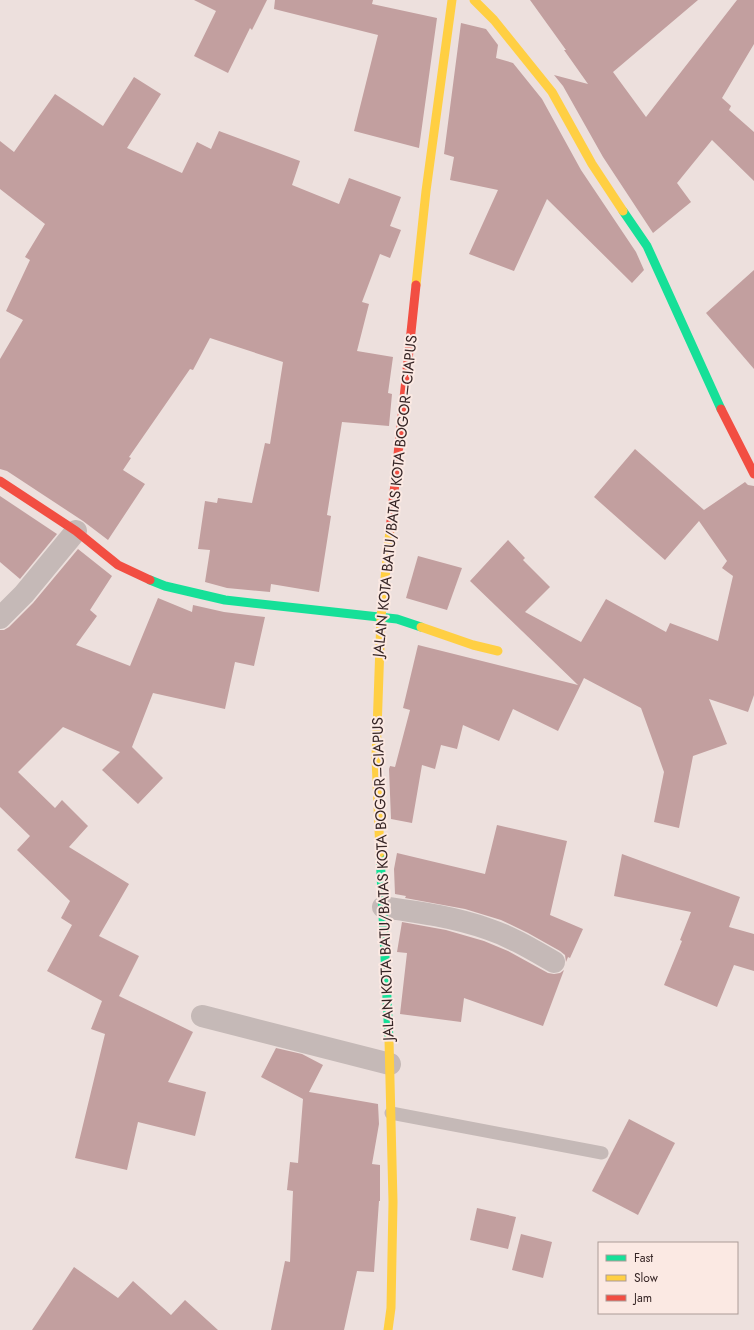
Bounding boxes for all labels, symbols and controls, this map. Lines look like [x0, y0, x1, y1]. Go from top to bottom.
street label: JALAN KOTA BATU/BATAS KOTA BOGOR–CIAPUS [367, 334, 423, 660]
street label: JALAN KOTA BATU/BATAS KOTA BOGOR–CIAPUS [366, 717, 400, 1043]
legend [598, 1242, 738, 1314]
text: Fast [634, 1249, 653, 1267]
text: Slow [634, 1269, 659, 1287]
text: Jam [632, 1289, 652, 1307]

